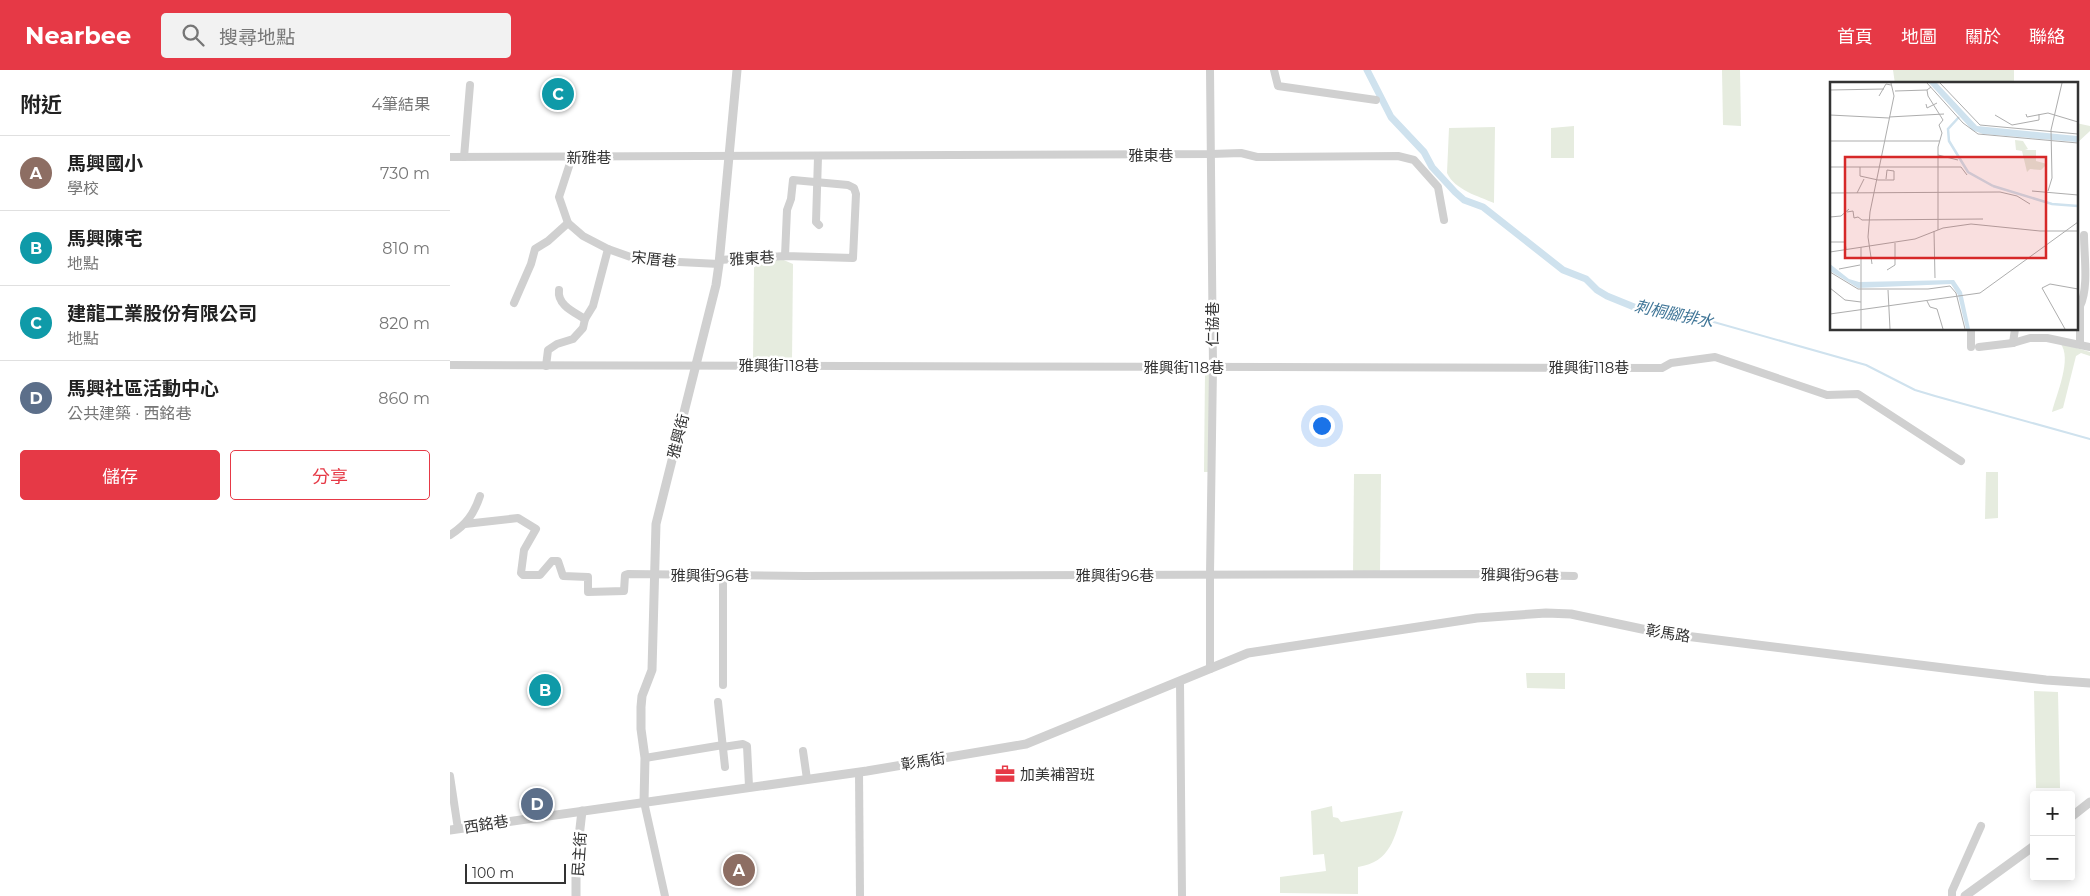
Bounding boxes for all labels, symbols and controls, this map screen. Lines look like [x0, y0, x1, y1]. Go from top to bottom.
search box [161, 13, 511, 58]
text: Nearbee [25, 21, 131, 50]
icon: search [179, 21, 207, 49]
text: 搜尋地點 [219, 26, 295, 49]
text: 首頁 [1837, 26, 1873, 48]
text: 地圖 [1901, 26, 1937, 48]
text: 關於 [1965, 26, 2001, 48]
text: 聯絡 [2029, 26, 2065, 48]
pin: C [542, 75, 574, 113]
inset map [1830, 82, 2078, 330]
text: 附近 [20, 92, 62, 117]
text: 4筆結果 [371, 95, 430, 114]
street label: 雅東巷 [1128, 146, 1174, 165]
street label: 新雅巷 [566, 148, 612, 167]
text: 馬興國小 [67, 152, 143, 175]
text: A [30, 164, 42, 183]
text: 730 m [380, 164, 430, 183]
text: 學校 [67, 179, 99, 198]
text: 馬興陳宅 [67, 227, 143, 250]
text: B [30, 239, 42, 258]
text: 810 m [382, 239, 430, 258]
street label: 宋厝巷 [631, 247, 677, 271]
street label: 雅東巷 [729, 247, 775, 269]
text: 地點 [67, 254, 99, 273]
water label: 刺桐腳排水 [1633, 296, 1716, 332]
street label: 仁協巷 [1203, 301, 1222, 347]
text: 建龍工業股份有限公司 [67, 302, 257, 325]
text: C [30, 314, 42, 333]
text: 820 m [379, 314, 430, 333]
text: 地點 [67, 329, 99, 348]
street label: 雅興街118巷 [739, 356, 819, 375]
street label: 雅興街118巷 [1144, 358, 1224, 377]
street label: 雅興街118巷 [1549, 358, 1629, 377]
text: 馬興社區活動中心 [67, 377, 219, 400]
text: D [29, 389, 43, 408]
text: 860 m [378, 389, 430, 408]
text: 公共建築 · 西銘巷 [67, 404, 191, 423]
street label: 雅興街 [663, 412, 693, 460]
your location [1309, 413, 1335, 439]
button: 儲存 [20, 450, 220, 500]
button: 分享 [230, 450, 430, 500]
street label: 雅興街96巷 [1481, 565, 1559, 585]
street label: 雅興街96巷 [671, 566, 749, 585]
street label: 雅興街96巷 [1076, 566, 1154, 585]
street label: 彰馬路 [1644, 620, 1692, 646]
pin: B [529, 671, 561, 709]
street label: 彰馬街 [899, 748, 947, 774]
office icon: 加美補習班 [994, 763, 1016, 785]
place label: 加美補習班 [1020, 765, 1095, 784]
pin: D [521, 785, 553, 823]
map controls [2030, 791, 2075, 881]
button: + [2030, 791, 2075, 836]
street label: 西銘巷 [462, 811, 510, 837]
street label: 民主街 [568, 831, 590, 877]
button: − [2030, 836, 2075, 881]
pin: A [723, 851, 755, 889]
scale bar [465, 861, 566, 884]
text: 100 m [472, 864, 514, 882]

